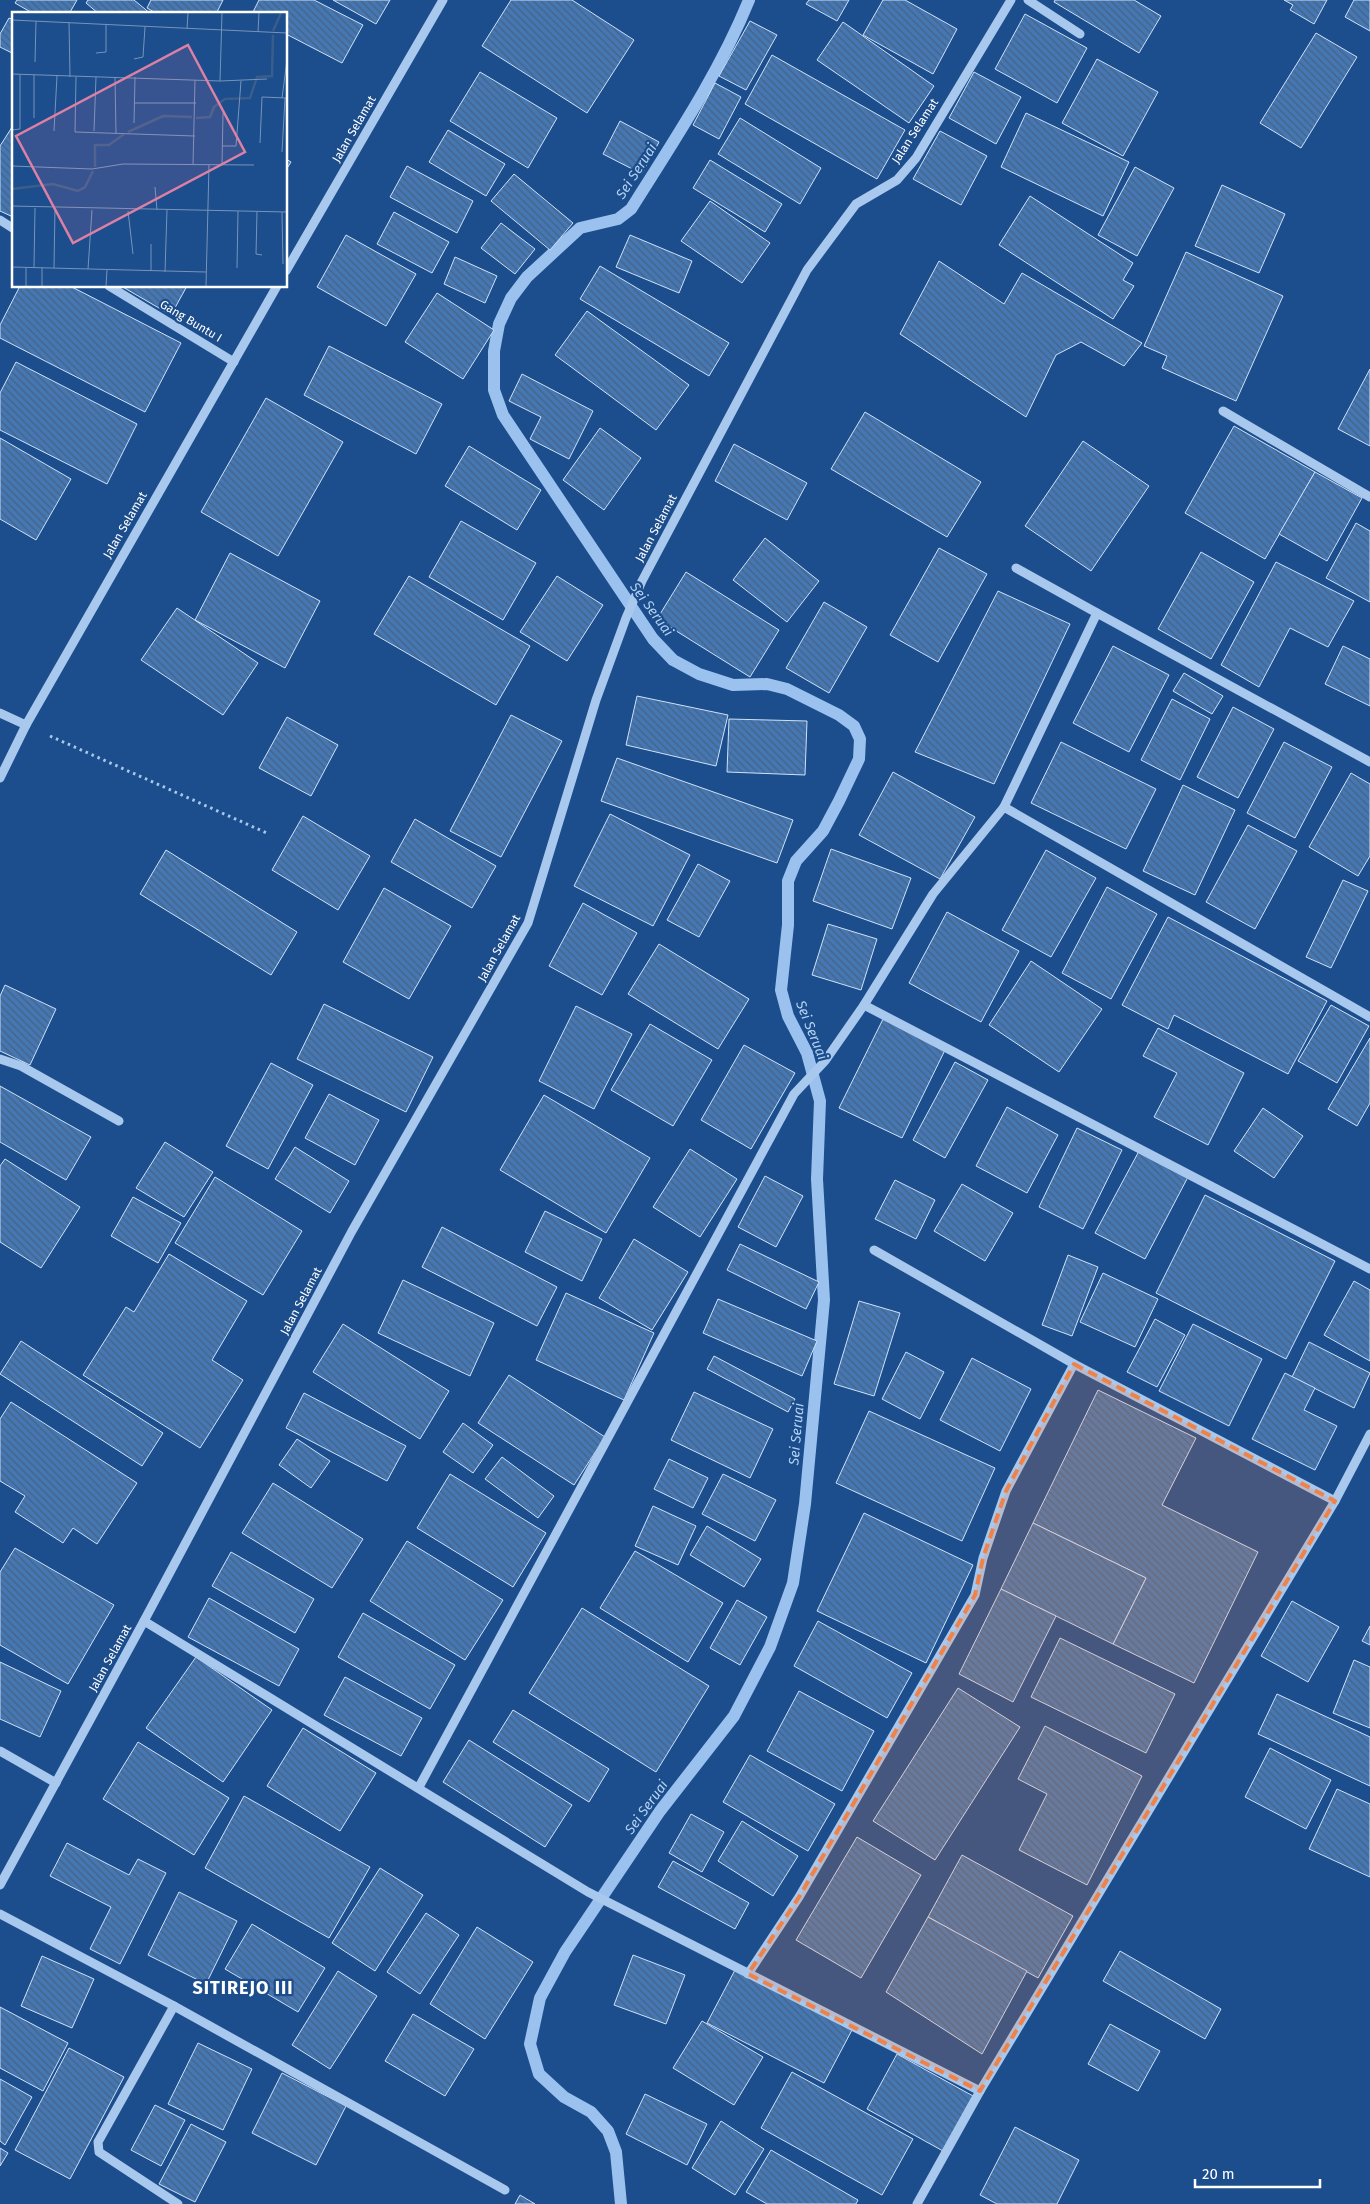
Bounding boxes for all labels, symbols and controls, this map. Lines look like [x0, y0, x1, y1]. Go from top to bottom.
inset map [12, 12, 288, 288]
street label: Jalan Selamat [329, 93, 379, 165]
street label: Jalan Selamat [889, 95, 942, 166]
water label: Sei Seruai [612, 140, 661, 203]
street label: Gang Buntu I [157, 297, 225, 345]
street label: Jalan Selamat [100, 489, 150, 561]
street label: Jalan Selamat [632, 491, 680, 564]
water label: Sei Seruai [626, 578, 677, 640]
street label: Jalan Selamat [475, 911, 523, 984]
water label: Sei Seruai [792, 997, 831, 1062]
street label: Jalan Selamat [277, 1264, 325, 1337]
water label: Sei Seruai [785, 1402, 808, 1467]
street label: Jalan Selamat [86, 1621, 134, 1694]
water label: Sei Seruai [621, 1777, 672, 1838]
district label: SITIREJO III [192, 1977, 294, 1999]
scale bar [1195, 2156, 1320, 2188]
text: 20 m [1202, 2165, 1235, 2183]

